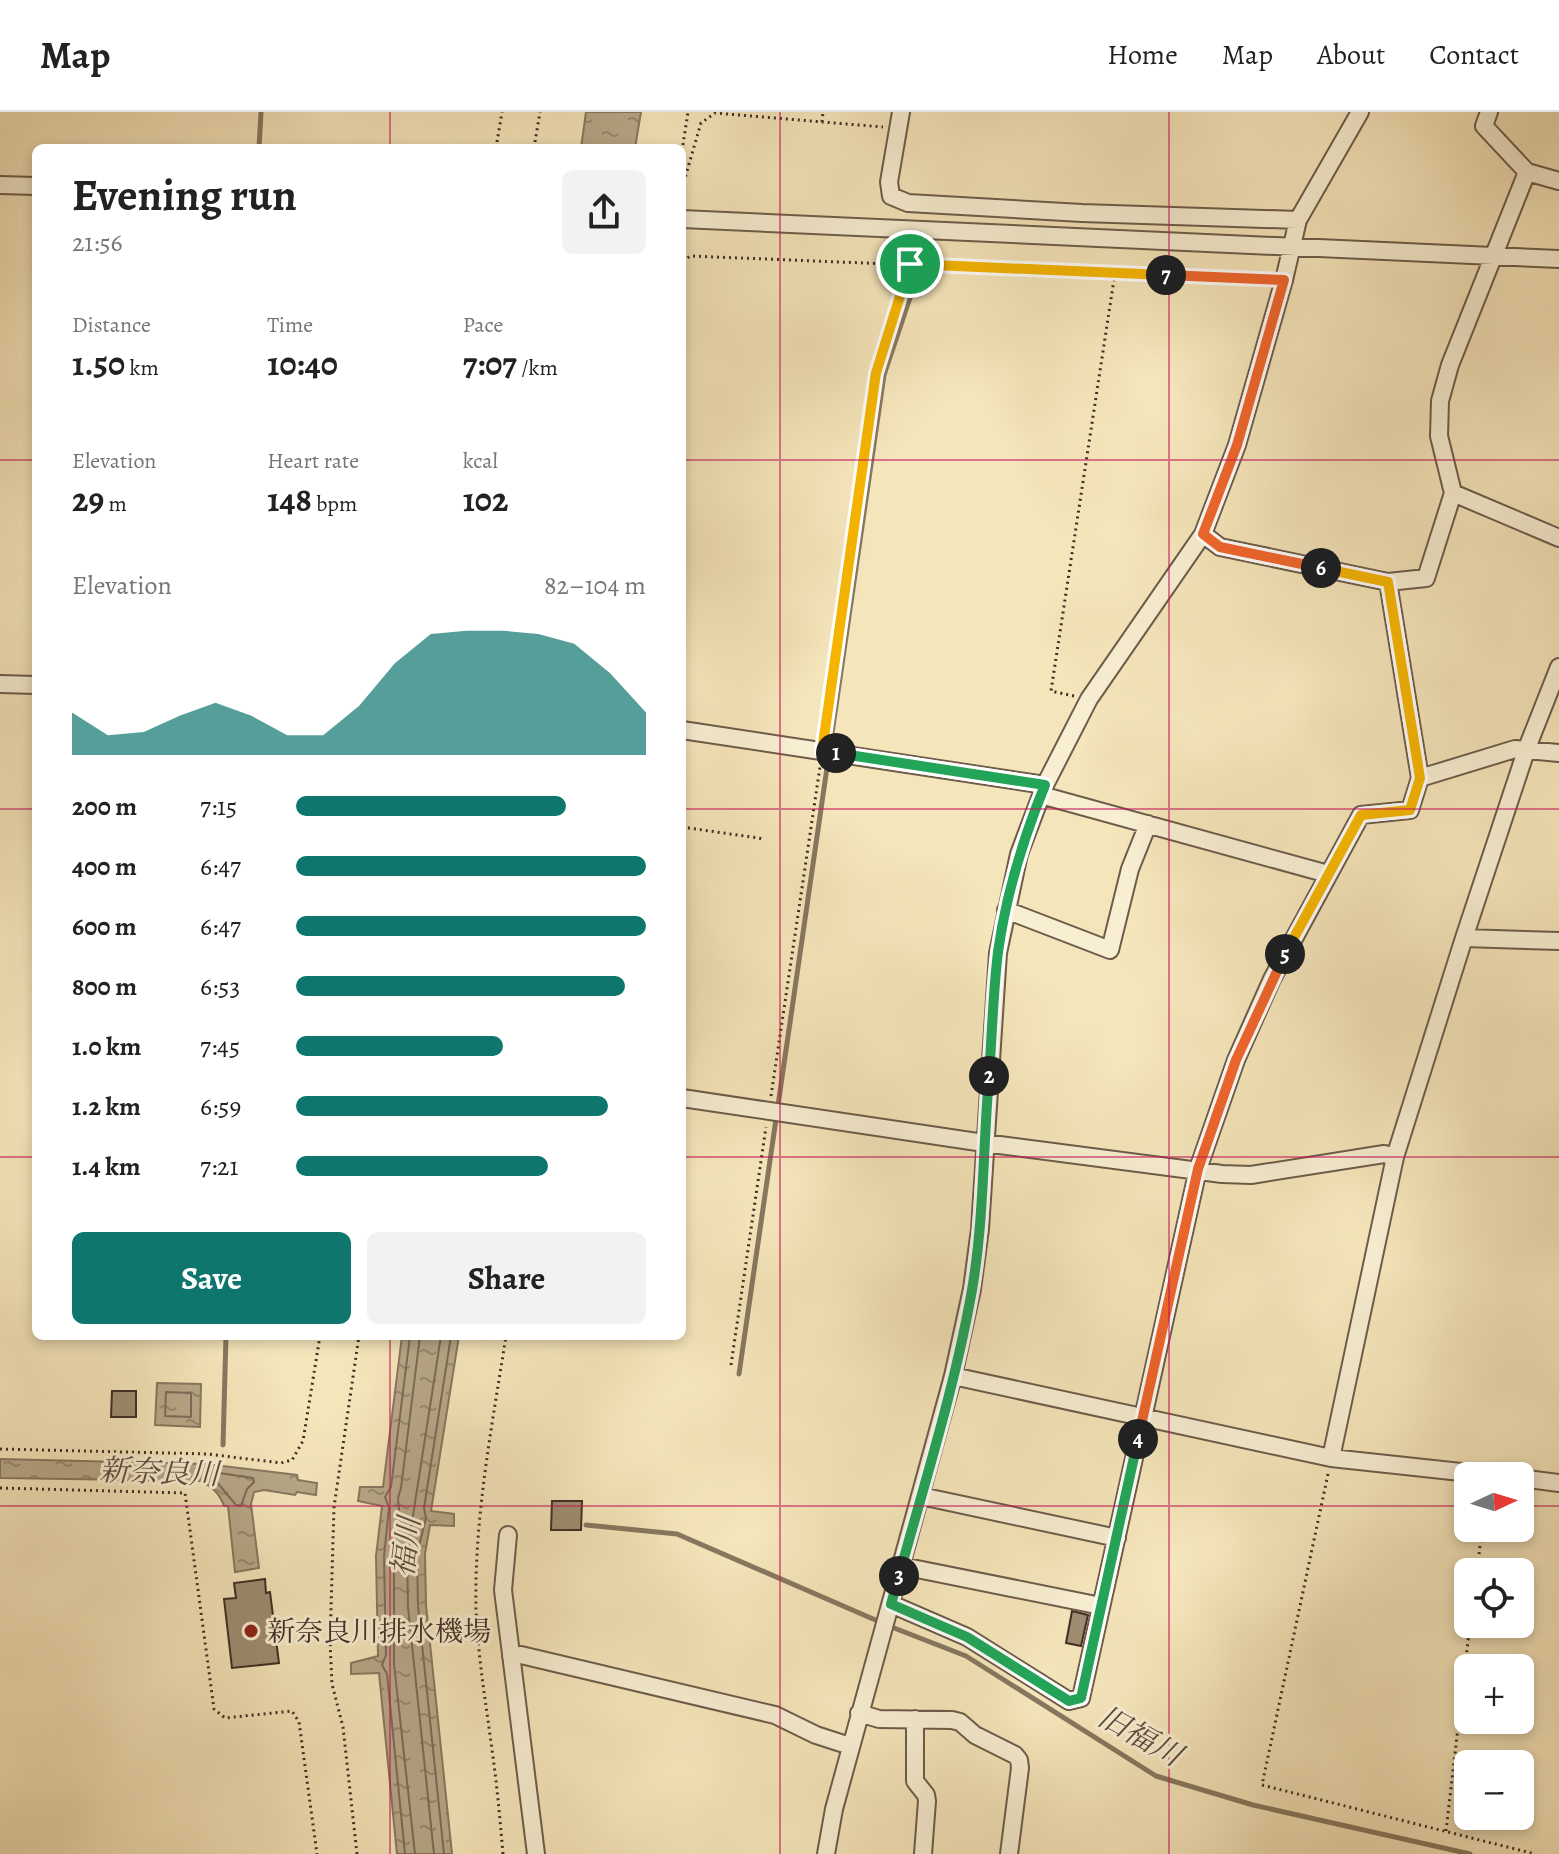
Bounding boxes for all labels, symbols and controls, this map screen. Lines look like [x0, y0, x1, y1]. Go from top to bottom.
text: Map [40, 29, 110, 81]
text: Home [1107, 36, 1178, 74]
text: Map [1222, 36, 1273, 74]
text: About [1317, 36, 1385, 74]
text: Contact [1429, 36, 1519, 74]
text: Evening run [72, 165, 297, 225]
button: share [562, 170, 646, 254]
text: 21:56 [72, 225, 123, 260]
pin [876, 230, 944, 298]
icon: arrive [888, 242, 932, 286]
pin: 7 [1146, 255, 1186, 295]
text: 7 [1161, 260, 1171, 290]
text: Distance [72, 310, 151, 340]
text: Time [267, 310, 313, 340]
text: Pace [463, 310, 503, 340]
text: 1.50 [72, 340, 125, 387]
text: 10:40 [267, 340, 338, 387]
text: 7:07 [463, 340, 517, 387]
text: km [125, 353, 159, 383]
text: /km [517, 353, 558, 383]
text: Elevation [72, 446, 156, 476]
text: Heart rate [267, 446, 359, 476]
text: kcal [463, 446, 498, 476]
text: 29 [72, 476, 104, 523]
text: 148 [267, 476, 312, 523]
text: 102 [463, 476, 508, 523]
text: m [104, 489, 127, 519]
text: bpm [312, 489, 357, 519]
pin: 6 [1301, 548, 1341, 588]
text: 6 [1316, 553, 1326, 583]
text: Elevation [72, 568, 172, 603]
text: 82–104 m [544, 568, 646, 603]
pin: 1 [816, 733, 856, 773]
text: 1 [832, 738, 840, 768]
text: 200 m [72, 789, 137, 824]
text: 7:15 [200, 789, 237, 824]
text: 400 m [72, 849, 137, 884]
text: 6:47 [200, 849, 241, 884]
text: 600 m [72, 909, 137, 944]
text: 6:47 [200, 909, 241, 944]
pin: 5 [1265, 934, 1305, 974]
text: 5 [1280, 939, 1290, 969]
text: 800 m [72, 969, 137, 1004]
text: 6:53 [200, 969, 240, 1004]
text: 1.0 km [72, 1029, 141, 1064]
text: 7:45 [200, 1029, 240, 1064]
pin: 2 [969, 1056, 1009, 1096]
text: 2 [984, 1061, 994, 1091]
text: 1.2 km [72, 1089, 141, 1124]
text: 6:59 [200, 1089, 241, 1124]
text: 1.4 km [72, 1149, 140, 1184]
text: 7:21 [200, 1149, 238, 1184]
button: Save [72, 1232, 351, 1324]
button: Share [367, 1232, 646, 1324]
pin: 4 [1118, 1419, 1158, 1459]
text: 4 [1133, 1424, 1143, 1454]
water label: 新奈良川 [98, 1450, 223, 1494]
north arrow [1454, 1462, 1534, 1542]
map controls [1454, 1462, 1534, 1830]
water label: 福川 [382, 1512, 430, 1579]
pin: 3 [879, 1556, 919, 1596]
button: locate [1454, 1558, 1534, 1638]
text: 3 [894, 1561, 904, 1591]
place label: 新奈良川排水機場 [267, 1613, 491, 1651]
marker: 新奈良川排水機場 [242, 1622, 260, 1640]
button: + [1454, 1654, 1534, 1734]
water label: 旧福川 [1091, 1697, 1192, 1777]
button: − [1454, 1750, 1534, 1830]

